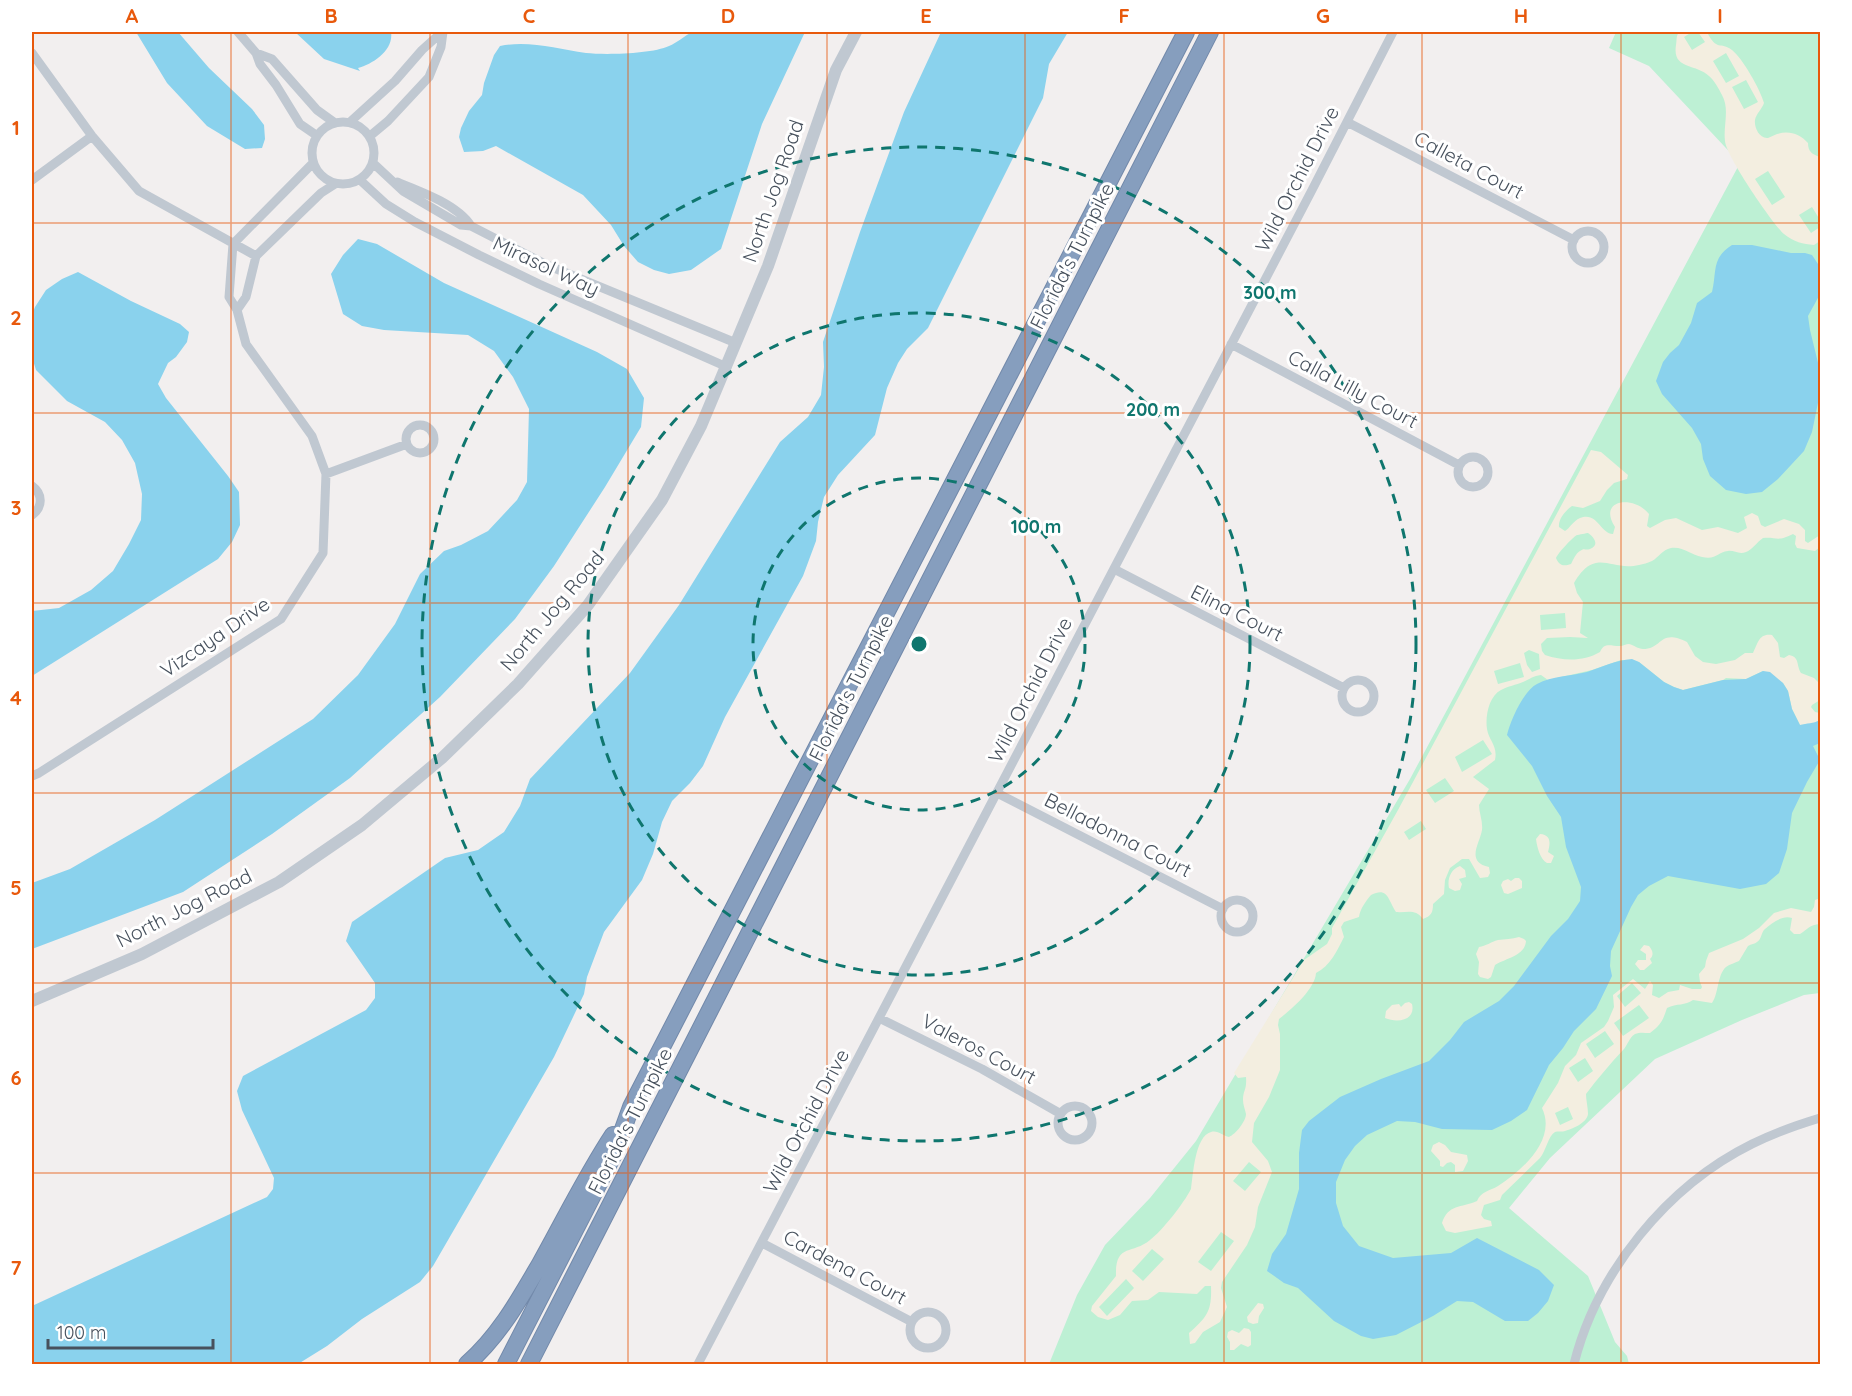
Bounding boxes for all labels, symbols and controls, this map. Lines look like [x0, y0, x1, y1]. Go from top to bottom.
text: A [126, 3, 139, 28]
text: B [324, 3, 338, 28]
text: C [523, 3, 536, 28]
text: D [721, 3, 735, 28]
text: E [920, 3, 932, 28]
text: F [1118, 3, 1130, 28]
text: G [1316, 3, 1330, 28]
text: H [1514, 3, 1528, 28]
text: I [1717, 3, 1723, 28]
street label: Wild Orchid Drive [1249, 102, 1344, 256]
text: 1 [12, 115, 20, 140]
street label: North Jog Road [736, 116, 809, 265]
street label: Calleta Court [1410, 125, 1529, 204]
street label: Florida's Turnpike [1024, 178, 1119, 333]
street label: Mirasol Way [489, 230, 603, 301]
text: 300 m [1243, 281, 1297, 304]
text: 2 [10, 305, 22, 330]
street label: Calla Lilly Court [1284, 344, 1423, 433]
text: 200 m [1126, 398, 1180, 421]
text: 3 [11, 495, 21, 520]
text: 100 m [1011, 515, 1061, 538]
street label: North Jog Road [494, 546, 609, 676]
street label: Elina Court [1187, 579, 1288, 647]
street label: Vizcaya Drive [155, 591, 274, 682]
street label: Florida's Turnpike [803, 610, 898, 765]
street label: Wild Orchid Drive [982, 613, 1077, 767]
centre of rings [909, 634, 929, 654]
text: 4 [10, 685, 22, 710]
street label: Belladonna Court [1041, 787, 1196, 882]
street label: North Jog Road [112, 863, 256, 953]
text: 5 [10, 875, 22, 900]
street label: Valeros Court [918, 1008, 1041, 1089]
street label: Florida's Turnpike [582, 1043, 677, 1198]
street label: Wild Orchid Drive [757, 1044, 854, 1197]
text: 6 [10, 1065, 22, 1090]
street label: Cardena Court [779, 1224, 911, 1310]
text: 7 [11, 1255, 22, 1280]
scale bar [48, 1312, 213, 1350]
text: 100 m [57, 1321, 106, 1344]

